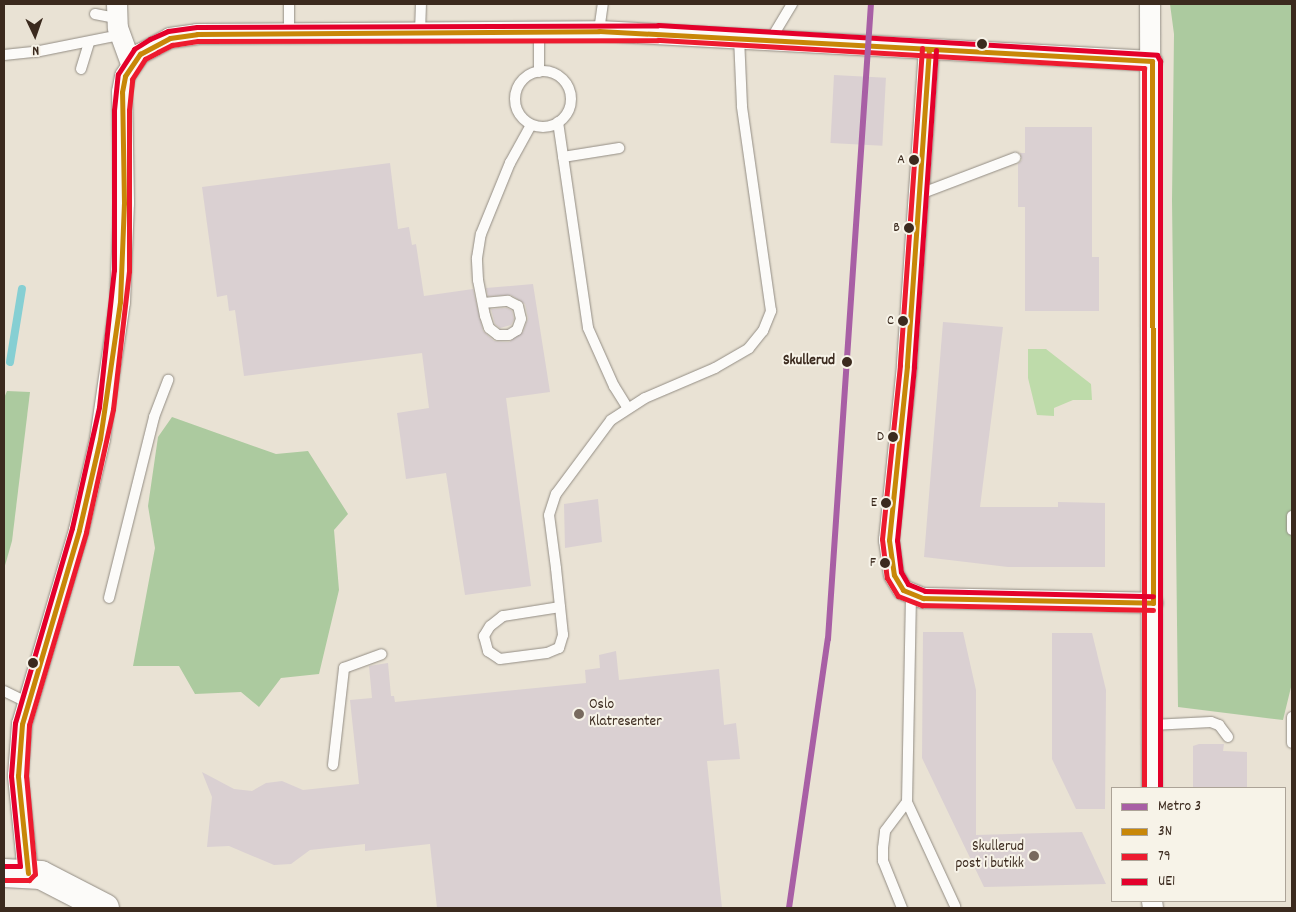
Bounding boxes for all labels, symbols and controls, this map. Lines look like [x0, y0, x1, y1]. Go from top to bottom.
north arrow [10, 10, 60, 60]
unlabelled marker [977, 39, 987, 49]
text: N [32, 40, 40, 60]
place label: A [897, 152, 905, 168]
marker: A [909, 155, 919, 165]
place label: B [893, 220, 900, 236]
marker: B [904, 223, 914, 233]
place label: C [887, 313, 894, 329]
marker: C [898, 316, 908, 326]
place label: Skullerud [783, 353, 835, 371]
marker: Skullerud [839, 354, 855, 370]
place label: D [877, 429, 884, 445]
marker: D [888, 432, 898, 442]
place label: E [871, 495, 877, 511]
marker: E [881, 498, 891, 508]
place label: F [870, 555, 876, 571]
marker: F [880, 558, 890, 568]
unlabelled marker [28, 658, 38, 668]
place label: Oslo Klatresenter [589, 696, 662, 731]
marker: Oslo Klatresenter [573, 708, 585, 720]
legend [1111, 787, 1286, 902]
text: Metro 3 [1158, 796, 1201, 818]
text: 3N [1158, 821, 1172, 843]
place label: Skullerud post i butikk [955, 838, 1024, 873]
text: 79 [1158, 846, 1171, 868]
marker: Skullerud post i butikk [1028, 850, 1040, 862]
text: UE1 [1158, 871, 1175, 893]

